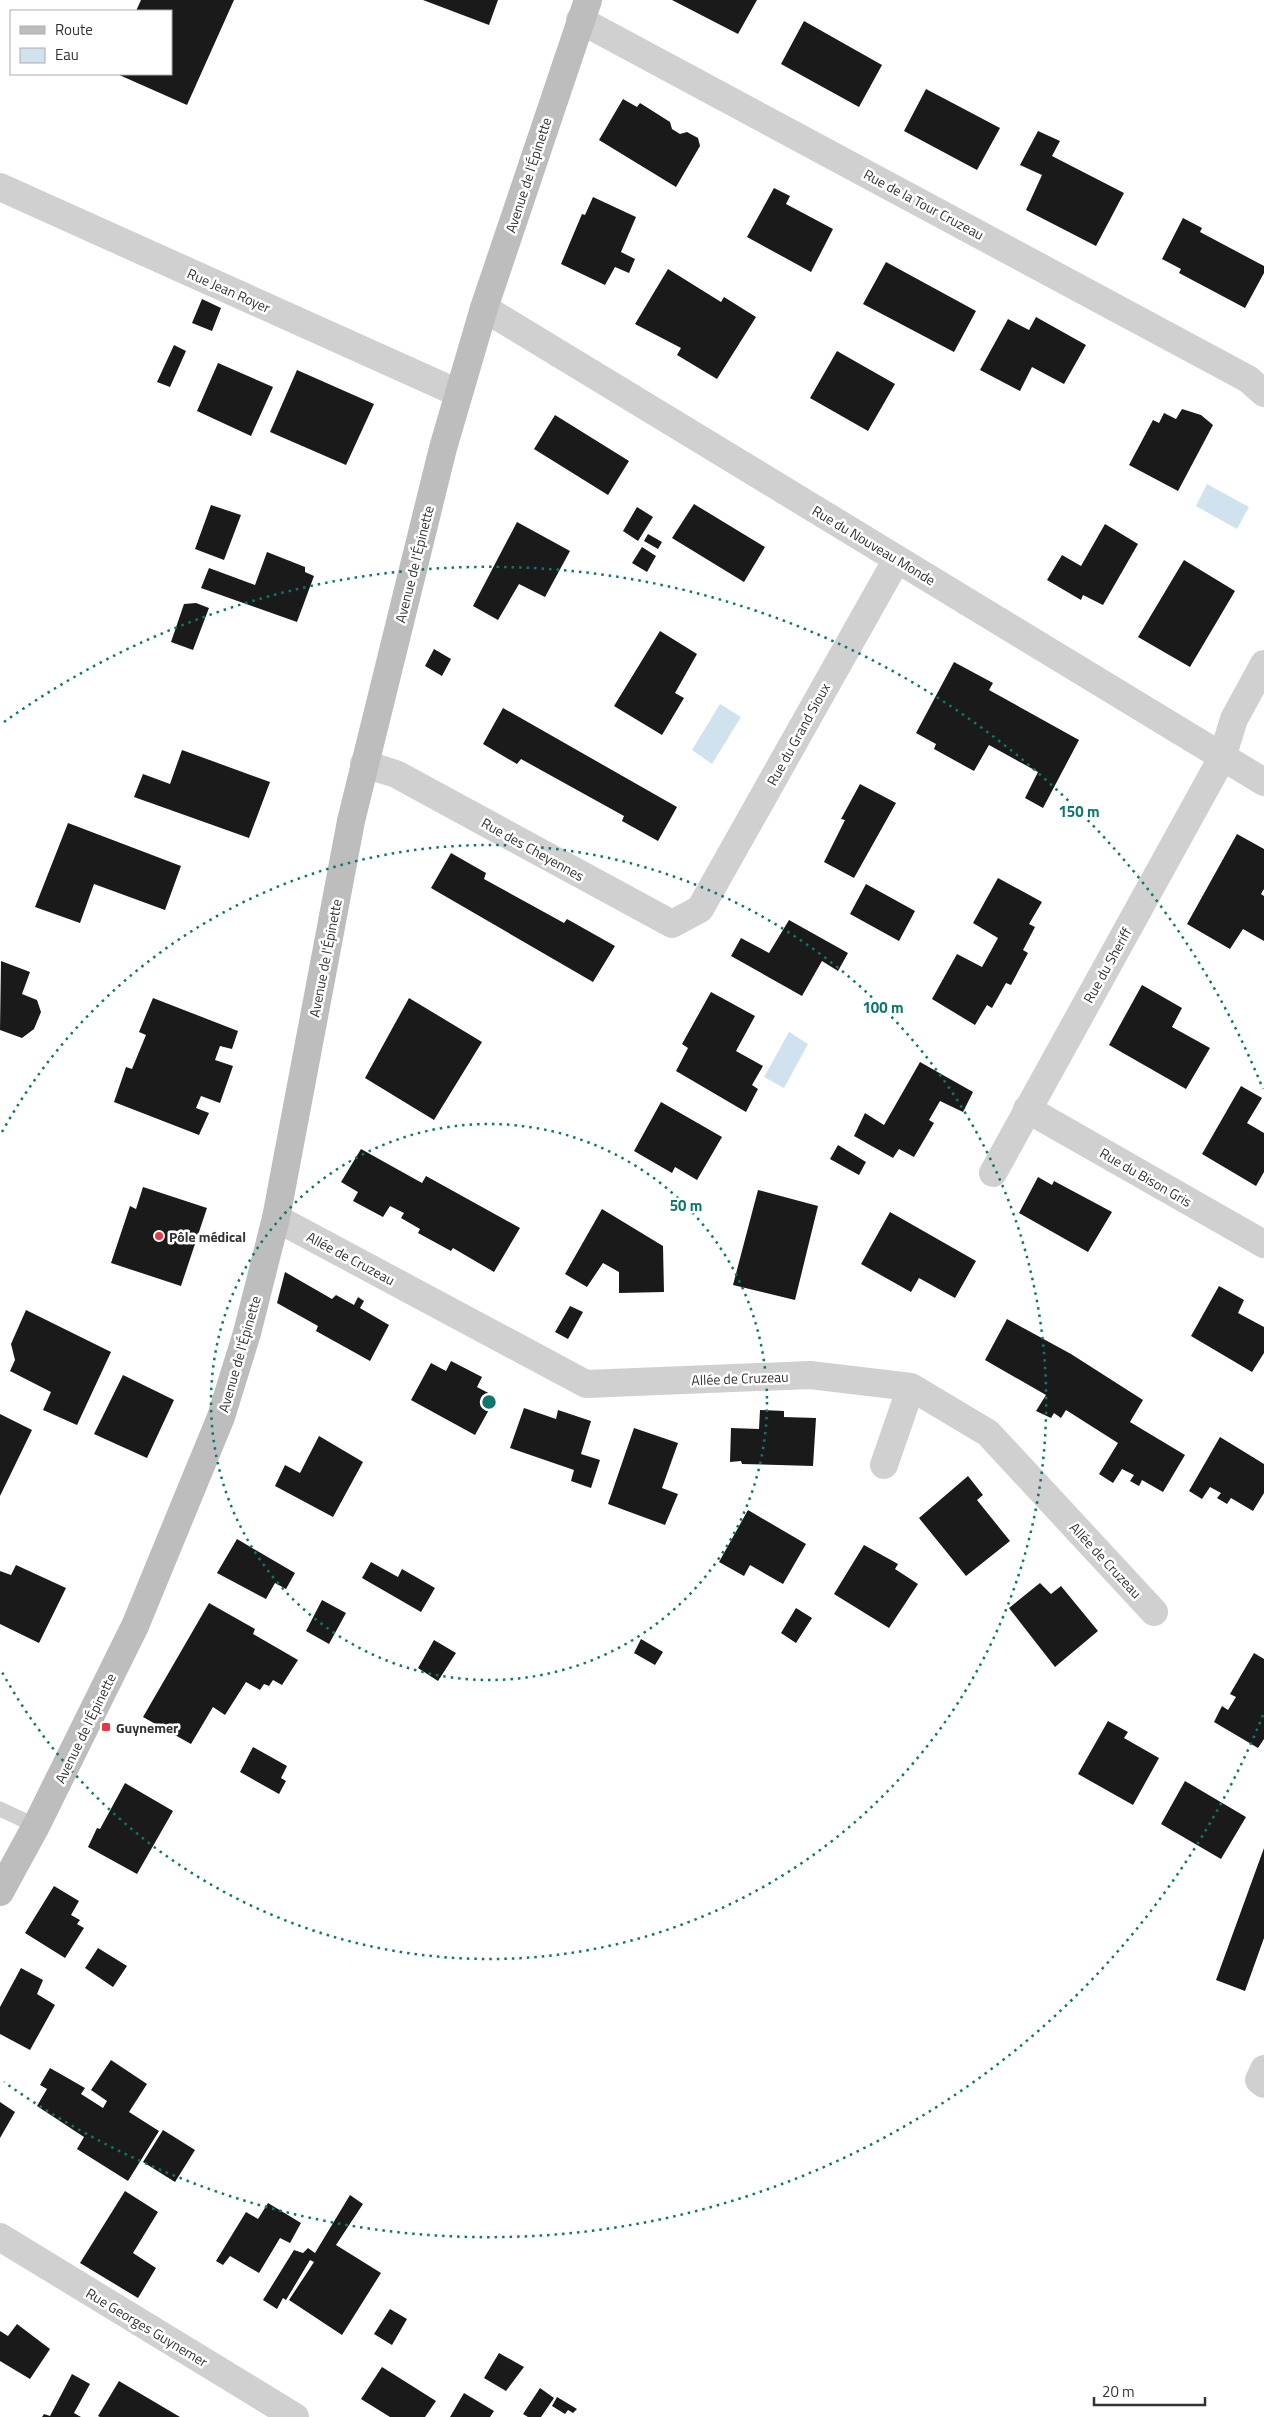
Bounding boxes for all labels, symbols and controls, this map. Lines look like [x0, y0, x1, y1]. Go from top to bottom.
legend [10, 10, 172, 75]
text: Route [55, 18, 93, 41]
text: Eau [55, 43, 79, 66]
street label: Avenue de l'Épinette [499, 115, 557, 235]
street label: Rue de la Tour Cruzeau [860, 163, 988, 245]
street label: Rue Jean Royer [184, 262, 274, 318]
street label: Rue du Nouveau Monde [808, 500, 940, 590]
street label: Avenue de l'Épinette [389, 503, 439, 625]
street label: Rue du Grand Sioux [761, 678, 835, 789]
text: 150 m [1058, 800, 1100, 823]
street label: Rue des Cheyennes [478, 812, 588, 886]
street label: Avenue de l'Épinette [303, 897, 347, 1019]
street label: Rue du Sheriff [1078, 923, 1137, 1007]
text: 100 m [862, 996, 904, 1019]
street label: Rue du Bison Gris [1096, 1142, 1196, 1212]
text: 50 m [670, 1194, 702, 1217]
place label: Pôle médical [169, 1226, 246, 1247]
street label: Allée de Cruzeau [303, 1226, 399, 1290]
marker: Pôle médical [153, 1230, 165, 1242]
street label: Avenue de l'Épinette [212, 1293, 266, 1415]
street label: Allée de Cruzeau [691, 1366, 789, 1390]
centre of rings [480, 1393, 498, 1411]
street label: Allée de Cruzeau [1065, 1517, 1147, 1603]
street label: Avenue de l'Épinette [49, 1669, 121, 1787]
place label: Guynemer [116, 1717, 178, 1738]
marker: Guynemer [100, 1721, 112, 1733]
street label: Rue Georges Guynemer [82, 2282, 212, 2372]
scale bar [1094, 2374, 1205, 2406]
text: 20 m [1102, 2380, 1135, 2403]

